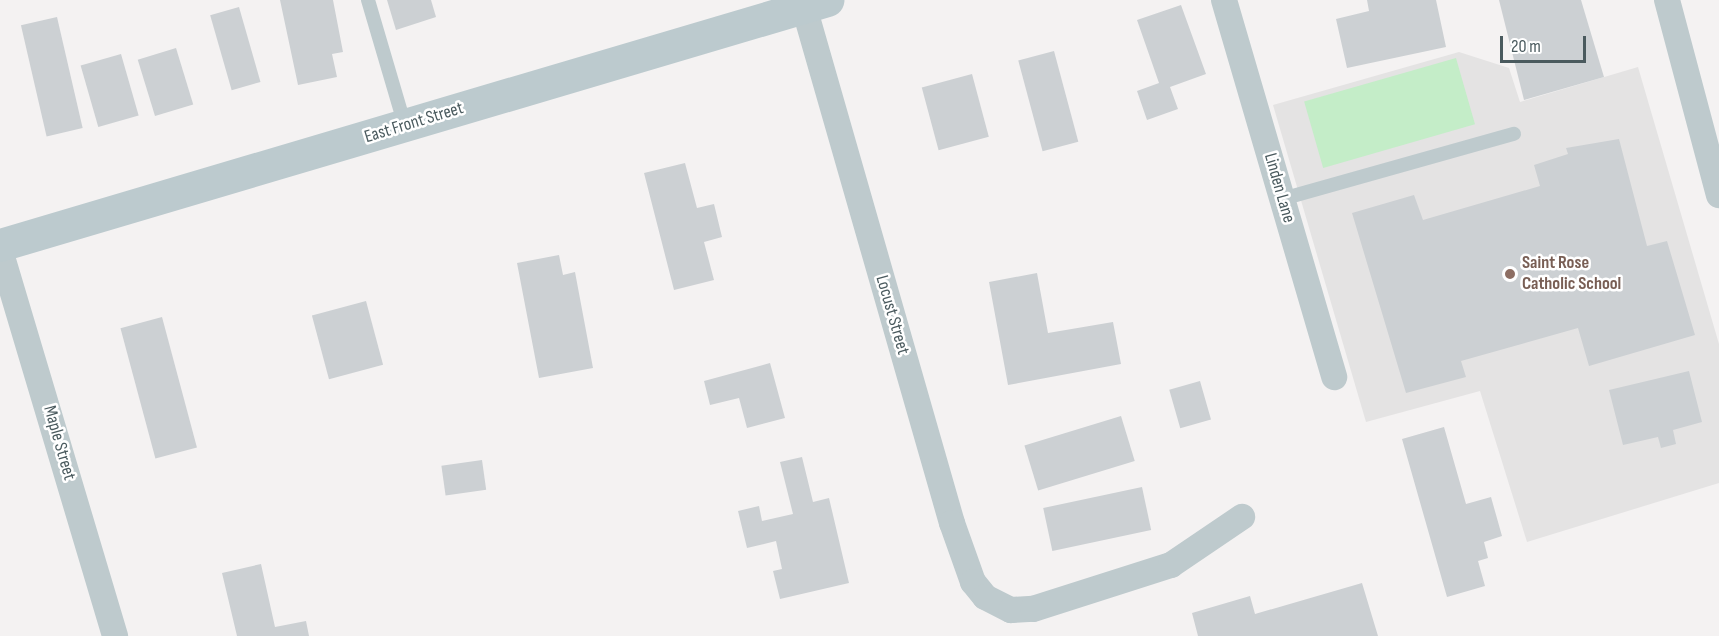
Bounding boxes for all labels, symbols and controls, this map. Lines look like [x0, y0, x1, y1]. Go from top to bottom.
scale bar [1503, 24, 1588, 62]
text: 20 m [1511, 36, 1541, 57]
street label: East Front Street [362, 98, 466, 148]
street label: Linden Lane [1259, 151, 1299, 225]
place label: Saint Rose Catholic School [1522, 253, 1621, 296]
marker: Saint Rose Catholic School [1503, 267, 1517, 281]
street label: Locust Street [870, 273, 914, 357]
street label: Maple Street [38, 403, 80, 483]

